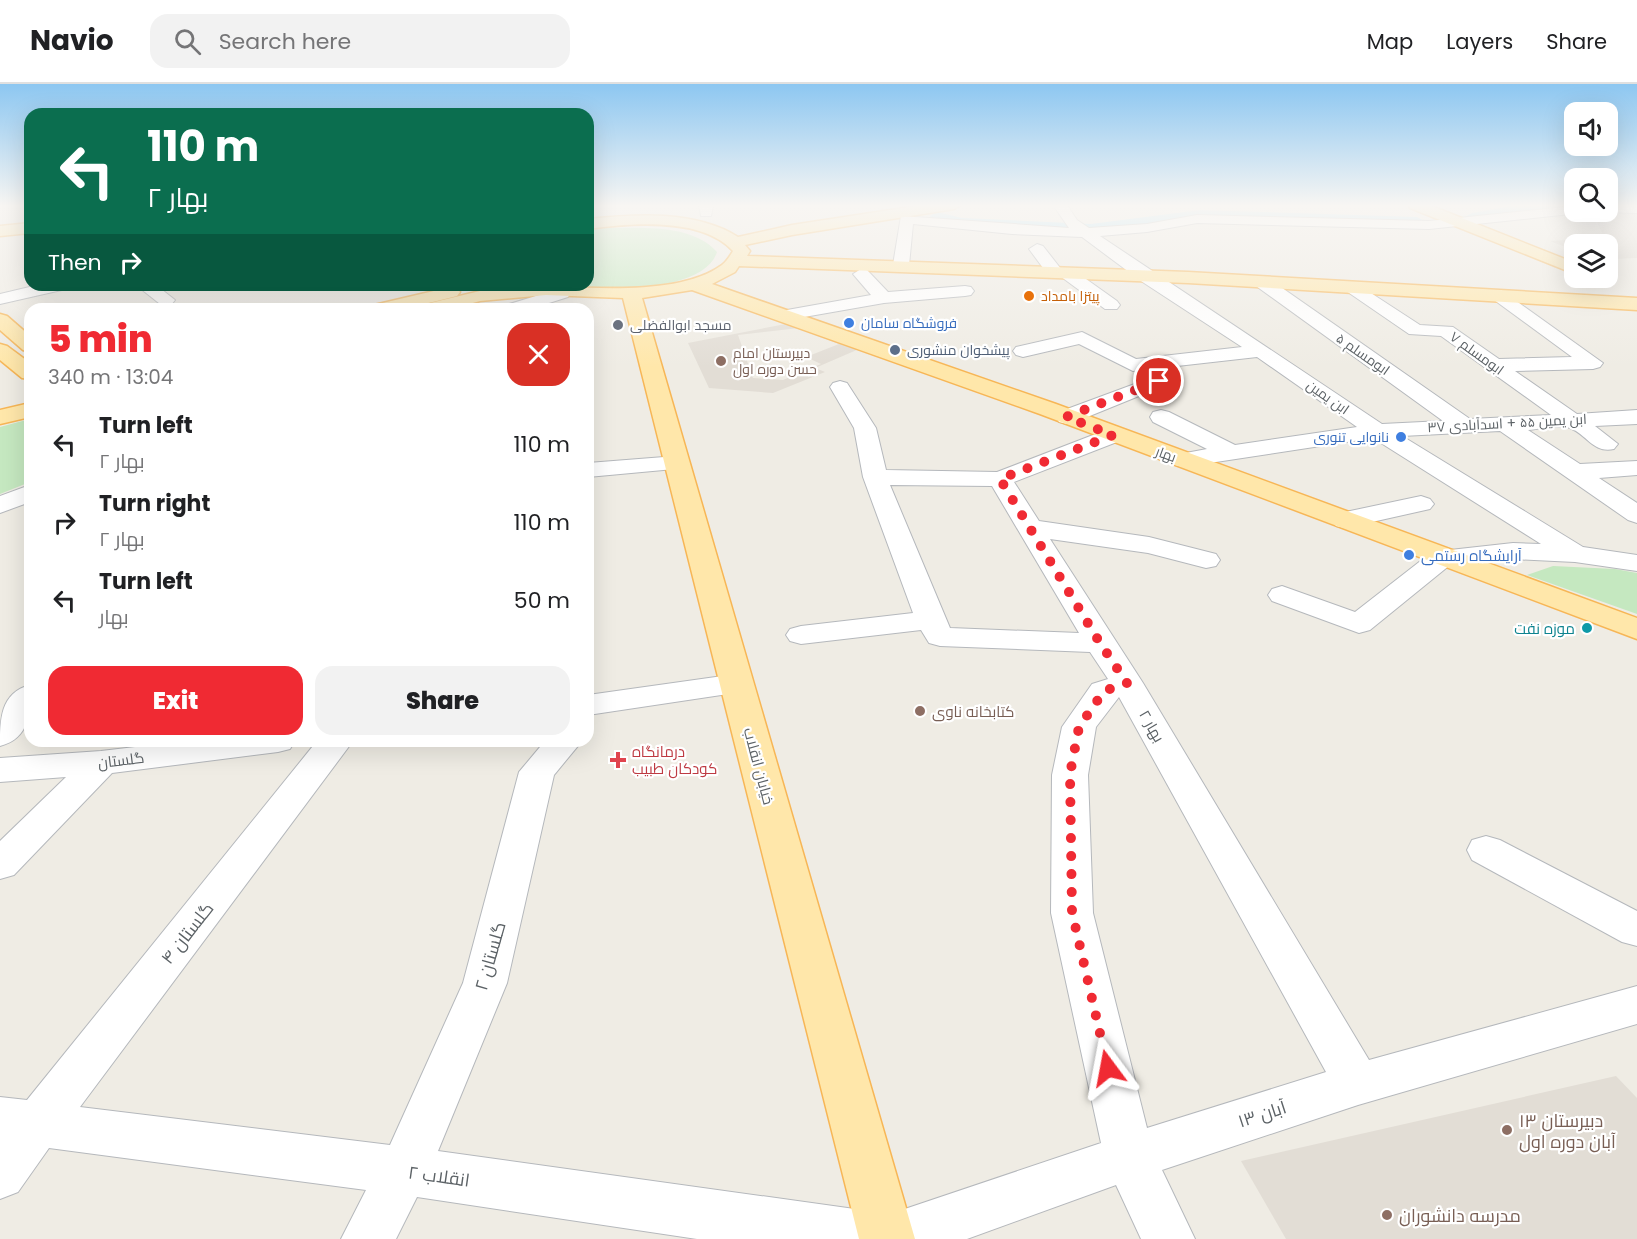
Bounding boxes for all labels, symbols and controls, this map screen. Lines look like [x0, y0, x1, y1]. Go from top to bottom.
search box [150, 14, 570, 68]
text: Navio [30, 21, 114, 60]
icon: search [171, 25, 204, 58]
text: Search here [219, 26, 351, 57]
text: Map [1367, 27, 1413, 56]
text: Layers [1446, 27, 1513, 56]
text: Share [1546, 27, 1607, 56]
map controls [1564, 102, 1618, 288]
button: sound [1564, 102, 1618, 156]
text: 110 m [147, 117, 259, 176]
icon: left [48, 132, 126, 210]
button: search [1564, 168, 1618, 222]
text: بهار ۲ [147, 179, 209, 216]
button: layers [1564, 234, 1618, 288]
icon: right [114, 246, 147, 279]
text: Then [48, 247, 102, 278]
place label: پیتزا بامداد [1041, 286, 1100, 306]
marker: پیتزا بامداد [1022, 289, 1036, 303]
place label: فروشگاه سامان [861, 313, 957, 333]
text: 5 min [48, 314, 153, 365]
place label: مسجد ابوالفضلی [630, 315, 731, 335]
marker: فروشگاه سامان [842, 316, 856, 330]
marker: مسجد ابوالفضلی [611, 318, 625, 332]
button: close [507, 323, 570, 386]
street label: ابومسلم ۷ [1446, 327, 1508, 379]
street label: ابومسلم ۵ [1332, 328, 1394, 380]
place label: پیشخوان منشوری [907, 340, 1010, 360]
place label: دبیرستان امام حسن دوره اول [733, 343, 817, 379]
marker: پیشخوان منشوری [888, 343, 902, 357]
marker: دبیرستان امام حسن دوره اول [714, 354, 728, 368]
pin [1133, 355, 1184, 406]
text: 340 m · 13:04 [48, 363, 173, 391]
icon: arrive [1142, 364, 1175, 397]
street label: ابن یمین [1303, 375, 1353, 419]
street label: ابن یمین ۵۵ + اسدآبادی ۳۷ [1427, 409, 1587, 437]
text: Turn left [99, 410, 193, 441]
place label: نانوایی تنوری [1314, 427, 1389, 447]
icon: left [48, 428, 81, 461]
text: 110 m [514, 429, 570, 460]
marker: نانوایی تنوری [1394, 430, 1408, 444]
street label: بهار [1152, 441, 1179, 467]
text: بهار ۲ [99, 447, 145, 475]
text: Turn right [99, 488, 210, 519]
icon: right [48, 506, 81, 539]
text: 110 m [514, 507, 570, 538]
text: بهار ۲ [99, 525, 145, 553]
place label: آرایشگاه رستمی [1421, 545, 1522, 566]
marker: آرایشگاه رستمی [1402, 548, 1416, 562]
text: Turn left [99, 566, 193, 597]
icon: left [48, 584, 81, 617]
text: 50 m [514, 585, 570, 616]
text: بهار [99, 603, 129, 631]
place label: موزه نفت [1514, 618, 1575, 639]
marker: موزه نفت [1580, 621, 1594, 635]
button: Exit [48, 666, 303, 735]
button: Share [315, 666, 570, 735]
place label: کتابخانه ناوی [932, 701, 1014, 722]
marker: کتابخانه ناوی [913, 704, 927, 718]
street label: بهار ۲ [1134, 706, 1170, 746]
street label: خیابان انقلاب [739, 725, 779, 807]
place label: درمانگاه کودکان طبیب [632, 741, 717, 779]
street label: گلستان [97, 747, 145, 773]
marker: درمانگاه کودکان طبیب [609, 751, 627, 769]
street label: گلستان ۴ [155, 897, 219, 969]
street label: گلستان ۲ [468, 919, 512, 993]
position arrow [1076, 1036, 1140, 1100]
street label: ۱۳ آبان [1235, 1094, 1290, 1134]
place label: دبیرستان ۱۳ آبان دوره اول [1519, 1108, 1616, 1154]
marker: دبیرستان ۱۳ آبان دوره اول [1500, 1123, 1514, 1137]
street label: انقلاب ۲ [407, 1159, 471, 1193]
place label: مدرسه دانشوران [1399, 1203, 1521, 1228]
marker: مدرسه دانشوران [1380, 1208, 1394, 1222]

